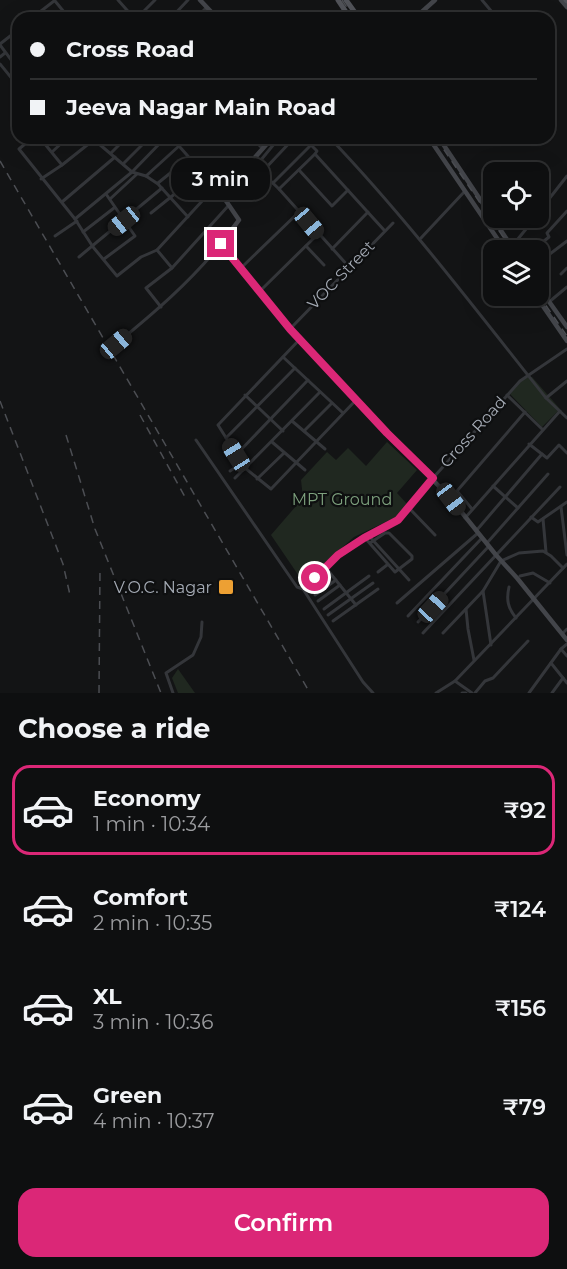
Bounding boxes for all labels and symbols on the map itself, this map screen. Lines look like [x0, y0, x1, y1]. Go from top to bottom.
callout: 3 min [172, 157, 270, 199]
car [104, 203, 144, 239]
car [291, 203, 327, 243]
route end [207, 230, 234, 257]
street label: VOC Street [304, 236, 379, 313]
car [96, 326, 136, 362]
street label: Cross Road [436, 392, 510, 472]
car [219, 435, 253, 475]
car [433, 479, 469, 519]
park label: MPT Ground [292, 490, 392, 509]
route start [301, 564, 328, 591]
place label: V.O.C. Nagar [114, 578, 212, 597]
marker: V.O.C. Nagar [217, 578, 235, 596]
car [414, 588, 452, 626]

